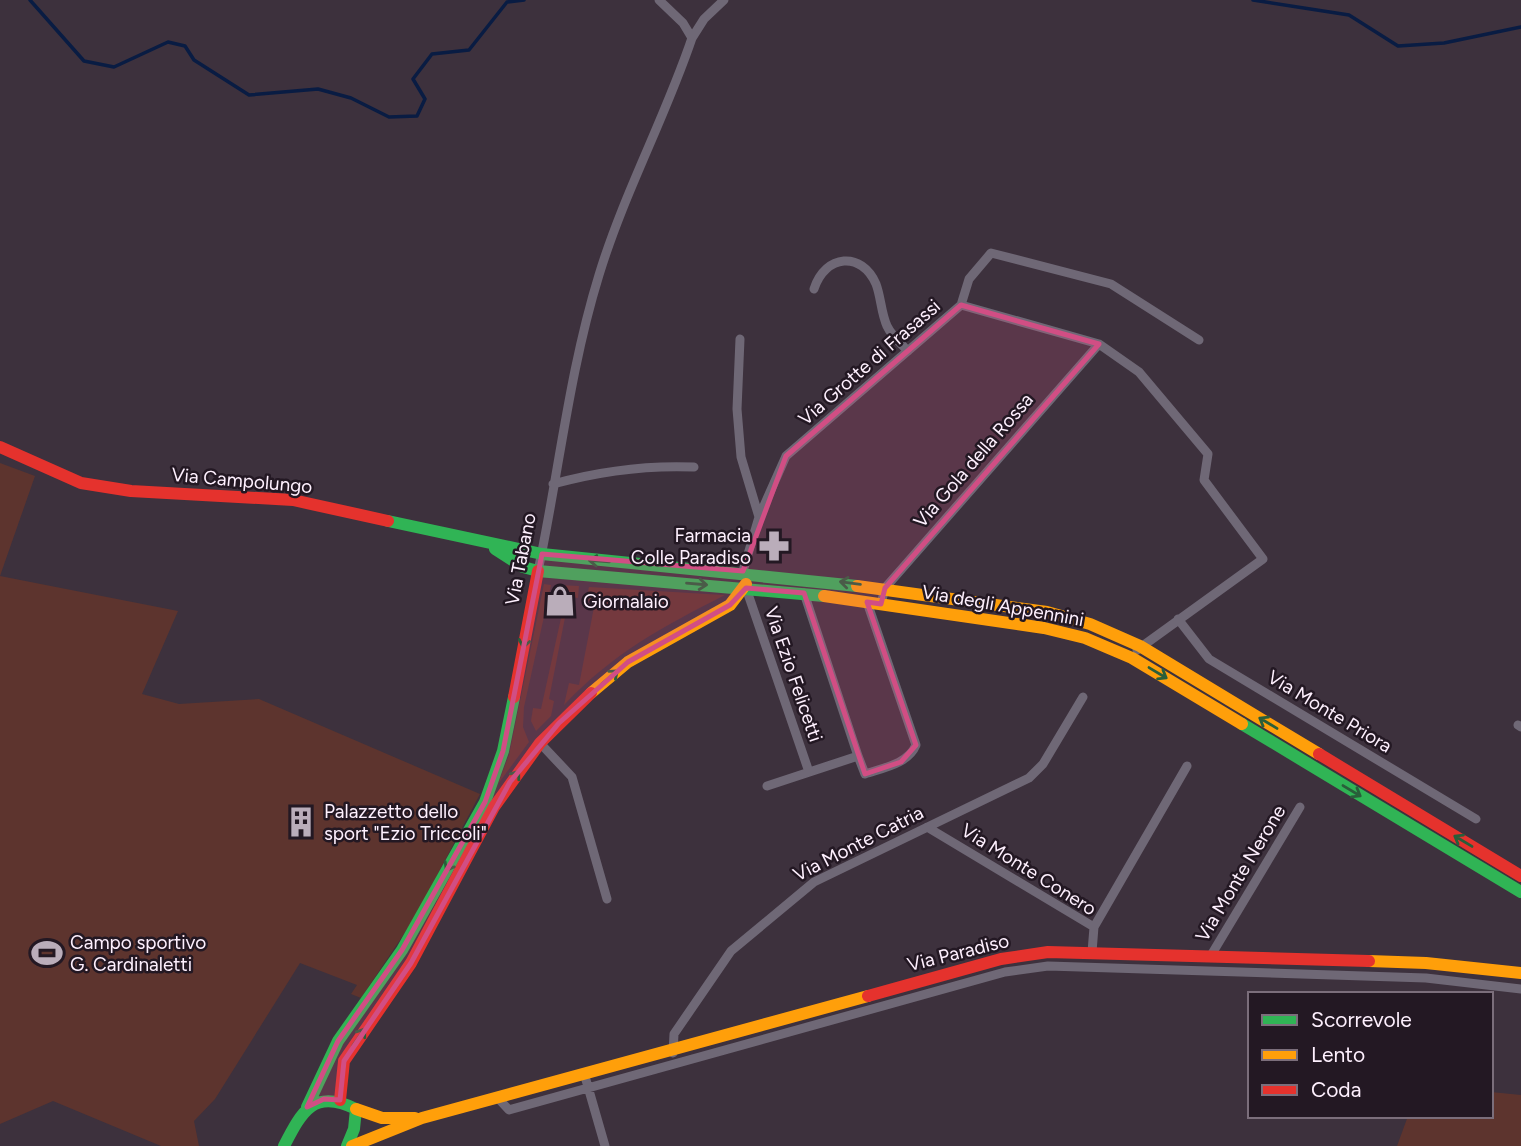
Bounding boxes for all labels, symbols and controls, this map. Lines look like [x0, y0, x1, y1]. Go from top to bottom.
street label: Via Grotte di Frasassi [794, 295, 945, 430]
street label: Via Gola della Rossa [909, 388, 1038, 532]
street label: Via Campolungo [171, 463, 313, 498]
street label: Via Tabano [500, 511, 541, 607]
place label: Farmacia Colle Paradiso [631, 524, 751, 569]
pharmacy icon: Farmacia Colle Paradiso [757, 529, 791, 563]
one-way arrow [588, 555, 611, 568]
one-way arrow [839, 577, 862, 590]
one-way arrow [686, 578, 708, 591]
street label: Via degli Appennini [920, 580, 1086, 631]
shop icon: Giornalaio [543, 584, 577, 618]
place label: Giornalaio [583, 590, 669, 613]
street label: Via Ezio Felicetti [760, 604, 827, 745]
one-way arrow [517, 626, 531, 649]
street label: Via Monte Priora [1263, 665, 1396, 758]
one-way arrow [1147, 666, 1167, 680]
one-way arrow [600, 669, 618, 685]
one-way arrow [1259, 716, 1279, 730]
one-way arrow [506, 770, 520, 789]
one-way arrow [1342, 784, 1362, 798]
place label: Palazzetto dello sport "Ezio Triccoli" [324, 800, 487, 845]
street label: Via Monte Catria [789, 801, 927, 886]
street label: Via Monte Nerone [1191, 801, 1290, 946]
building icon: Palazzetto dello sport "Ezio Triccoli" [284, 805, 318, 839]
street label: Via Monte Conero [957, 819, 1101, 920]
one-way arrow [1453, 834, 1473, 848]
one-way arrow [444, 851, 458, 871]
street label: Via Paradiso [905, 929, 1011, 976]
place label: Campo sportivo G. Cardinaletti [70, 931, 206, 976]
sports icon: Campo sportivo G. Cardinaletti [30, 936, 64, 970]
legend [1248, 992, 1493, 1118]
text: Scorrevole [1311, 1007, 1412, 1032]
one-way arrow [352, 1028, 366, 1047]
text: Lento [1311, 1042, 1365, 1067]
text: Coda [1311, 1077, 1361, 1102]

